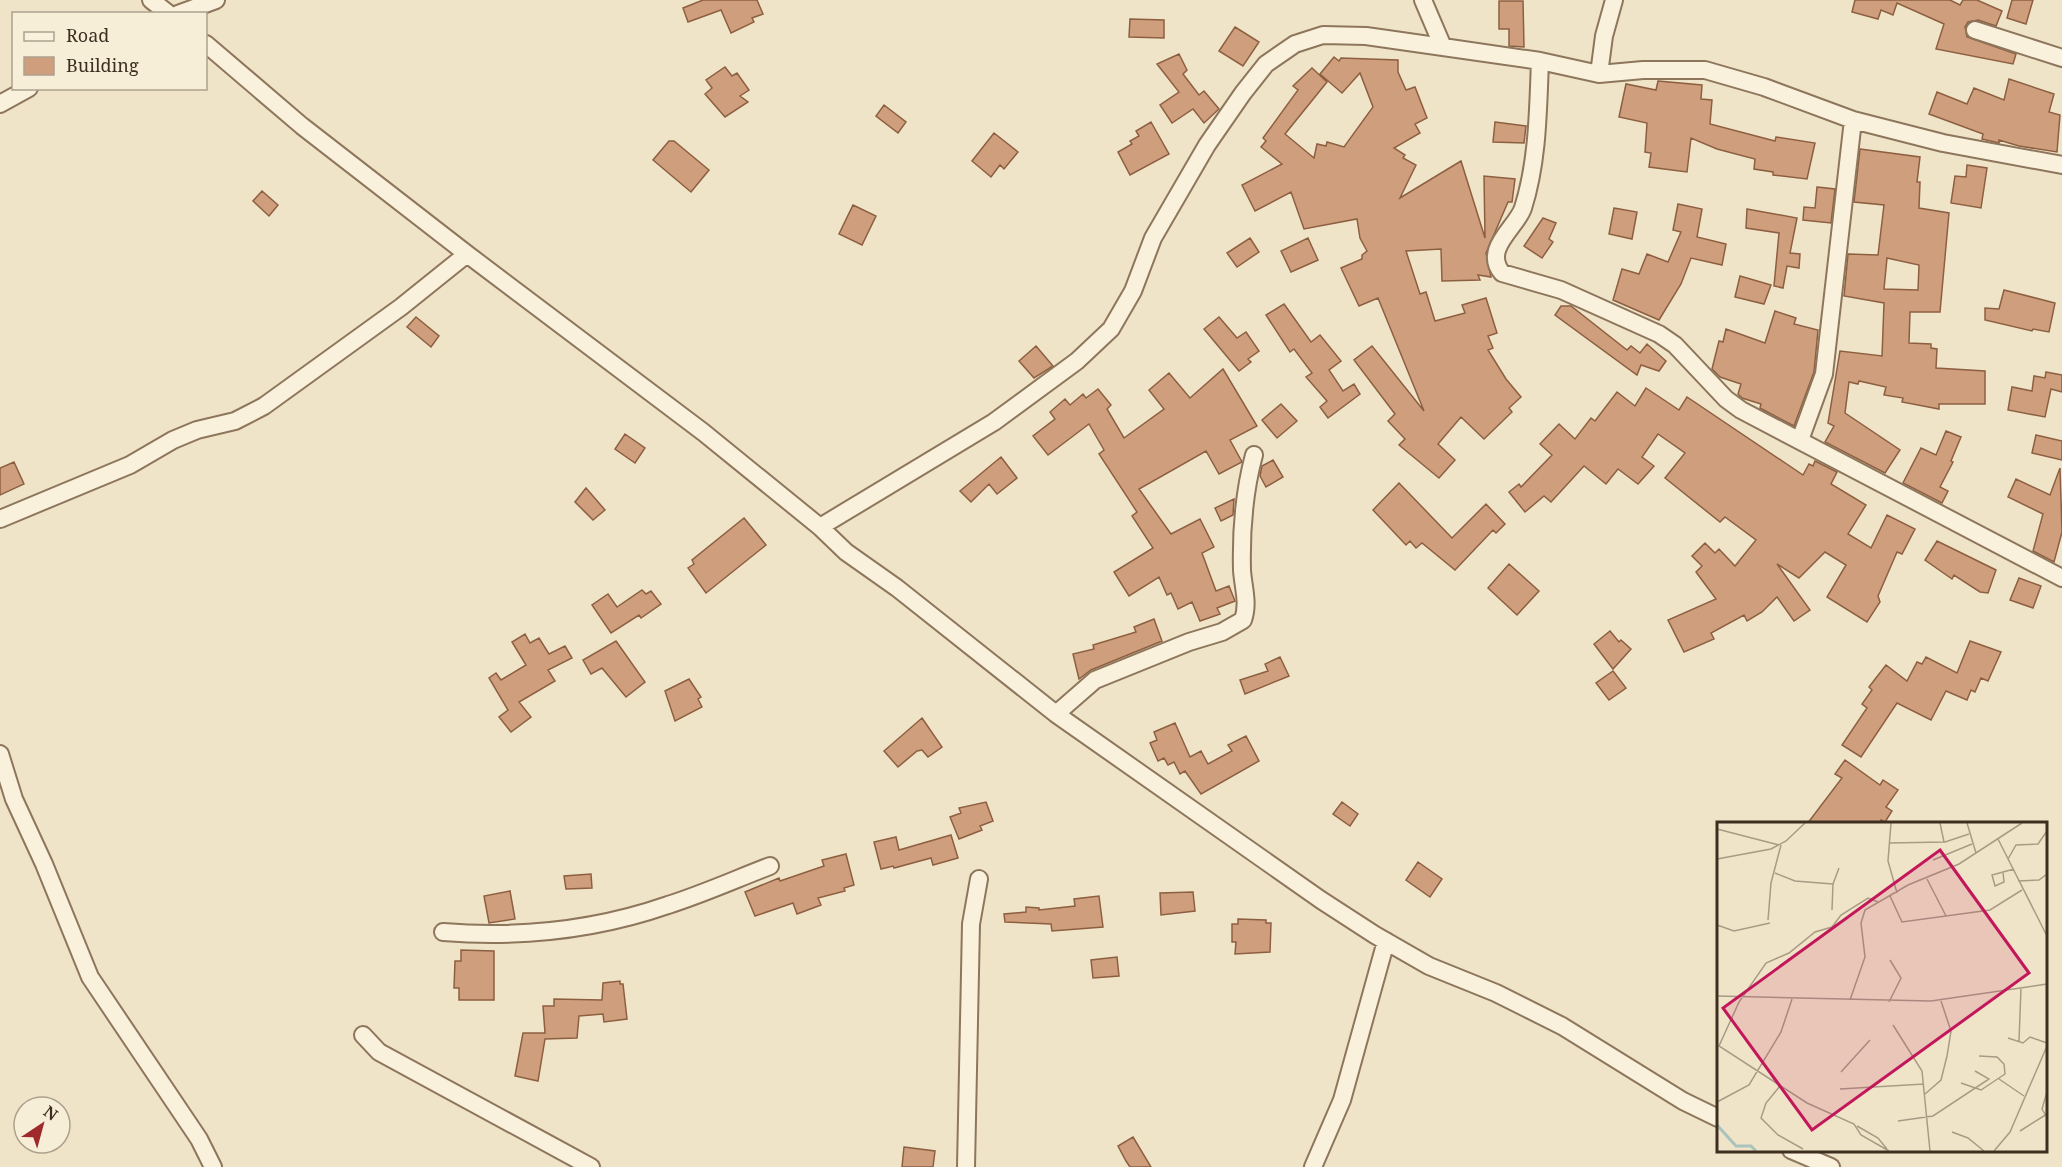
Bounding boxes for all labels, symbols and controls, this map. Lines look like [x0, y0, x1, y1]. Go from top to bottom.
legend [12, 12, 207, 90]
text: Road [66, 23, 109, 47]
text: Building [66, 53, 139, 77]
inset map [1717, 822, 2047, 1152]
north arrow [12, 1095, 72, 1155]
text: N [39, 1100, 63, 1126]

